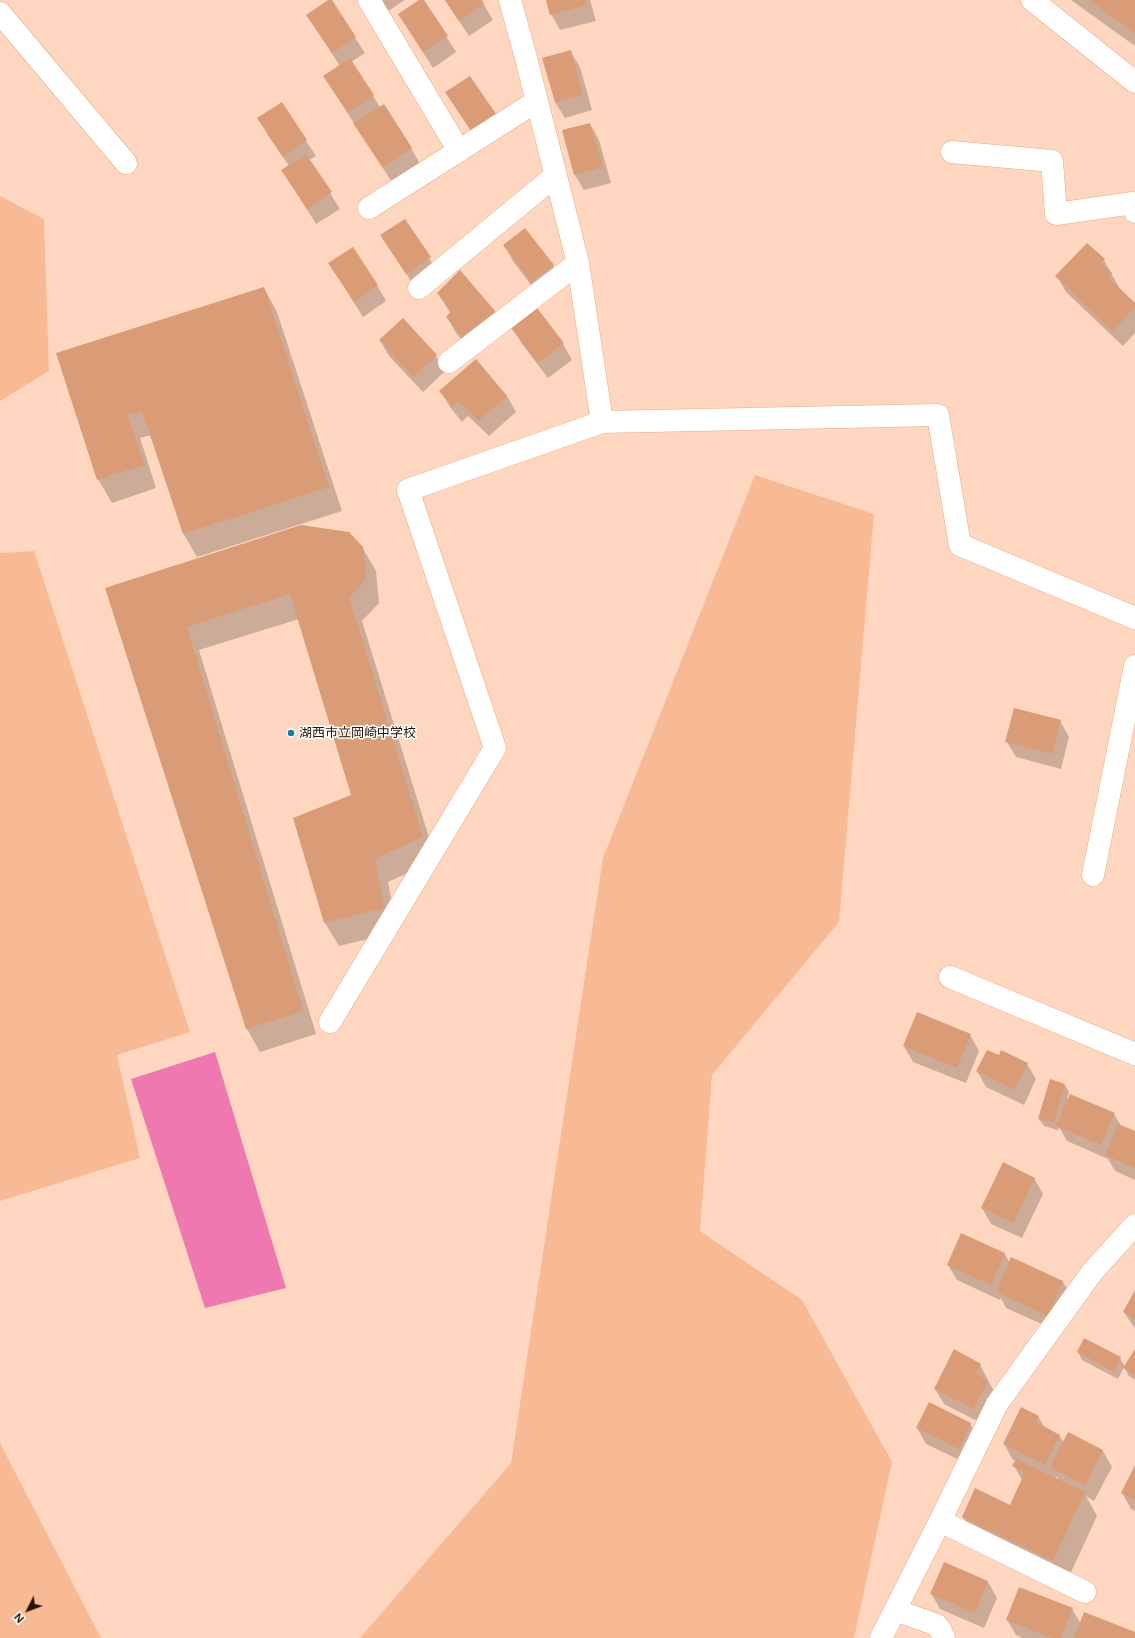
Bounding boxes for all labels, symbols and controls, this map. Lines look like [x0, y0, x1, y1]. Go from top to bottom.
place label: 湖西市立岡崎中学校 [299, 725, 416, 741]
marker: 湖西市立岡崎中学校 [286, 728, 296, 738]
north arrow [8, 1590, 48, 1630]
text: N [12, 1611, 26, 1625]

